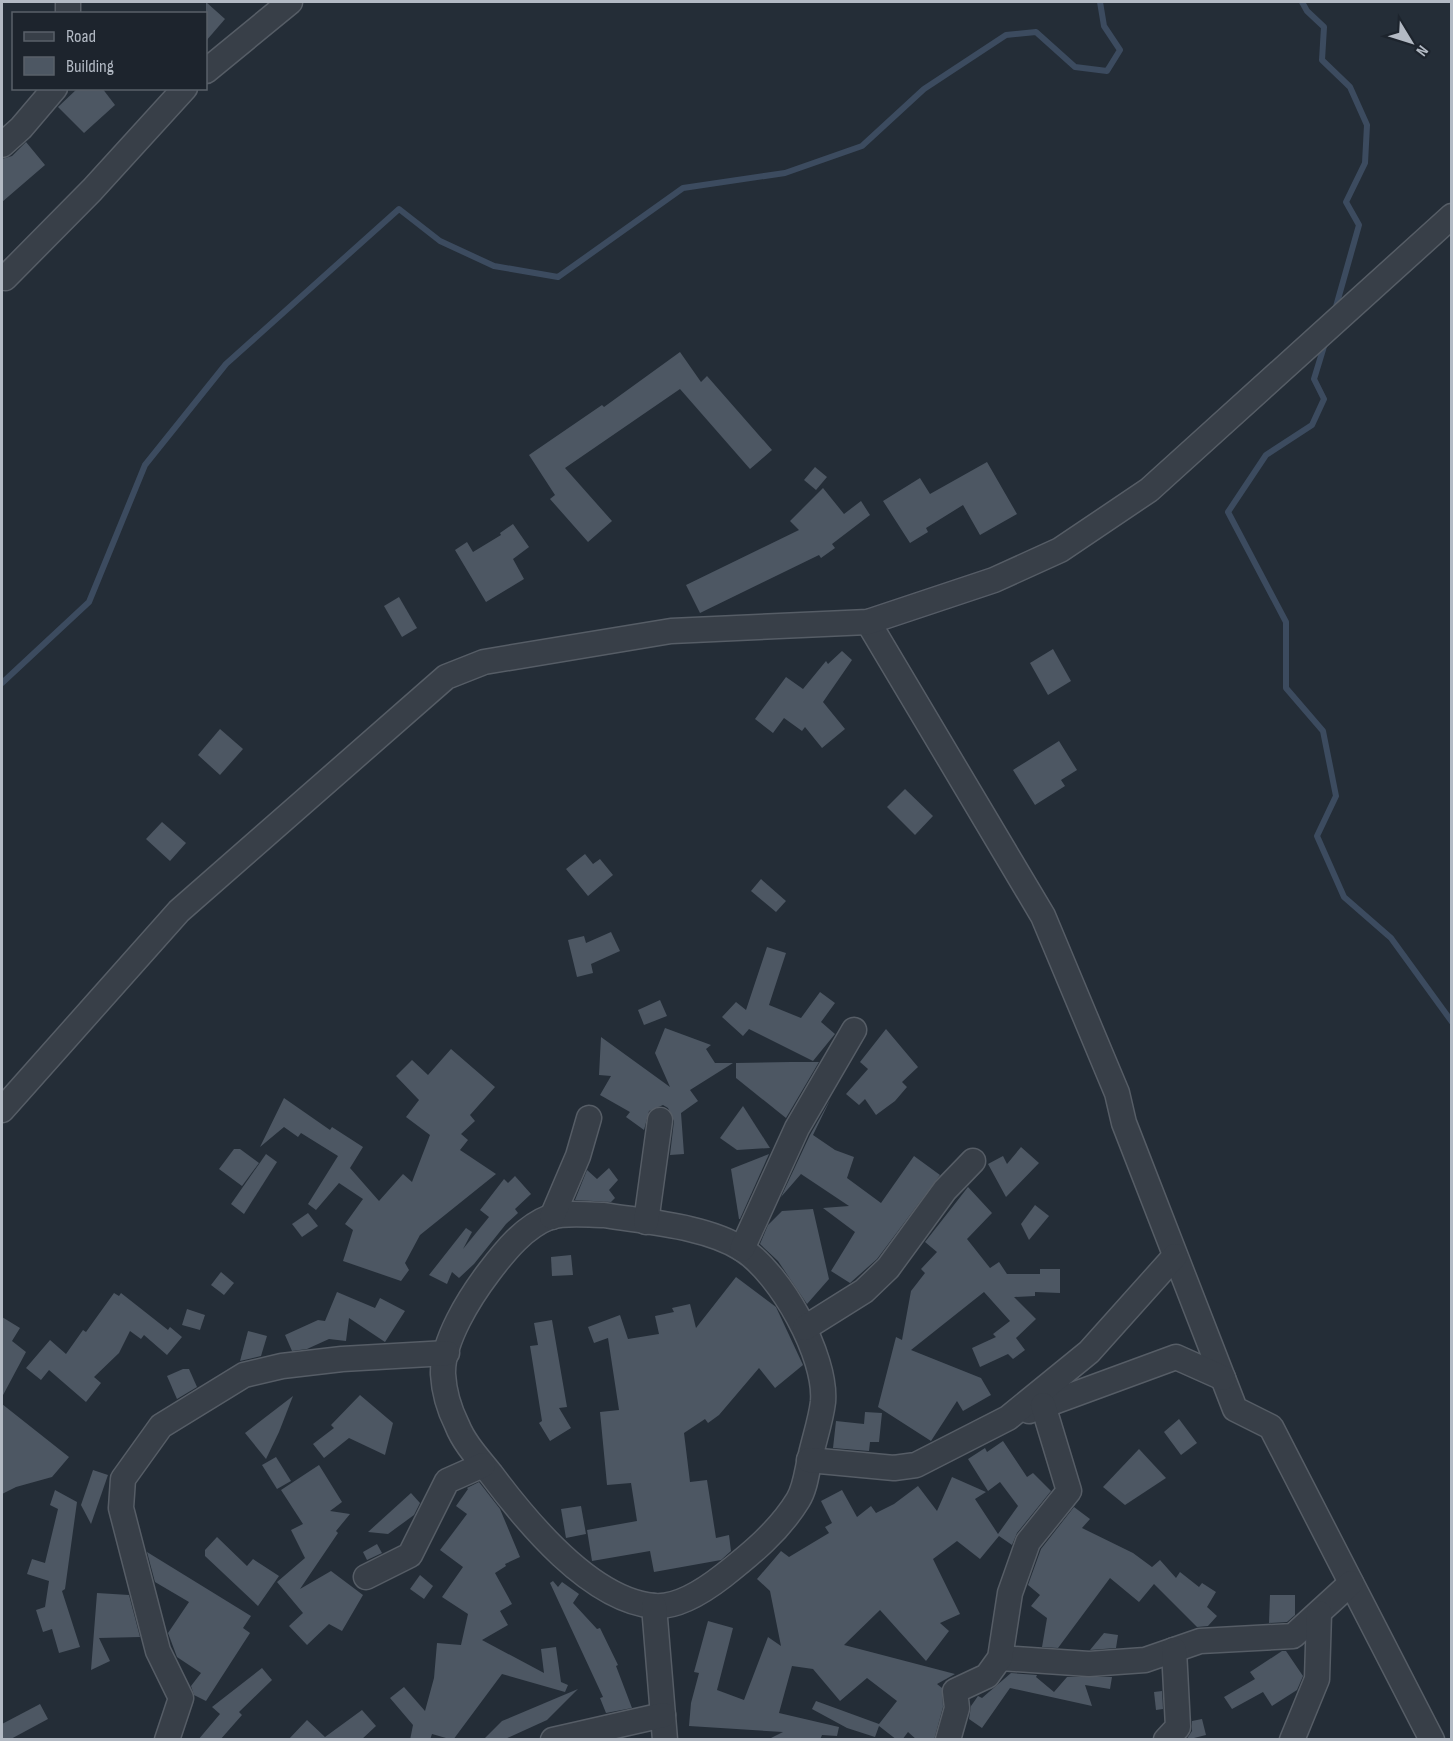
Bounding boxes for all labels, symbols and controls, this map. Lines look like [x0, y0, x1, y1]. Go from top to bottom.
legend [12, 12, 207, 90]
north arrow [1381, 12, 1441, 72]
text: Road [66, 26, 96, 47]
text: N [1412, 41, 1432, 60]
text: Building [66, 56, 114, 77]

